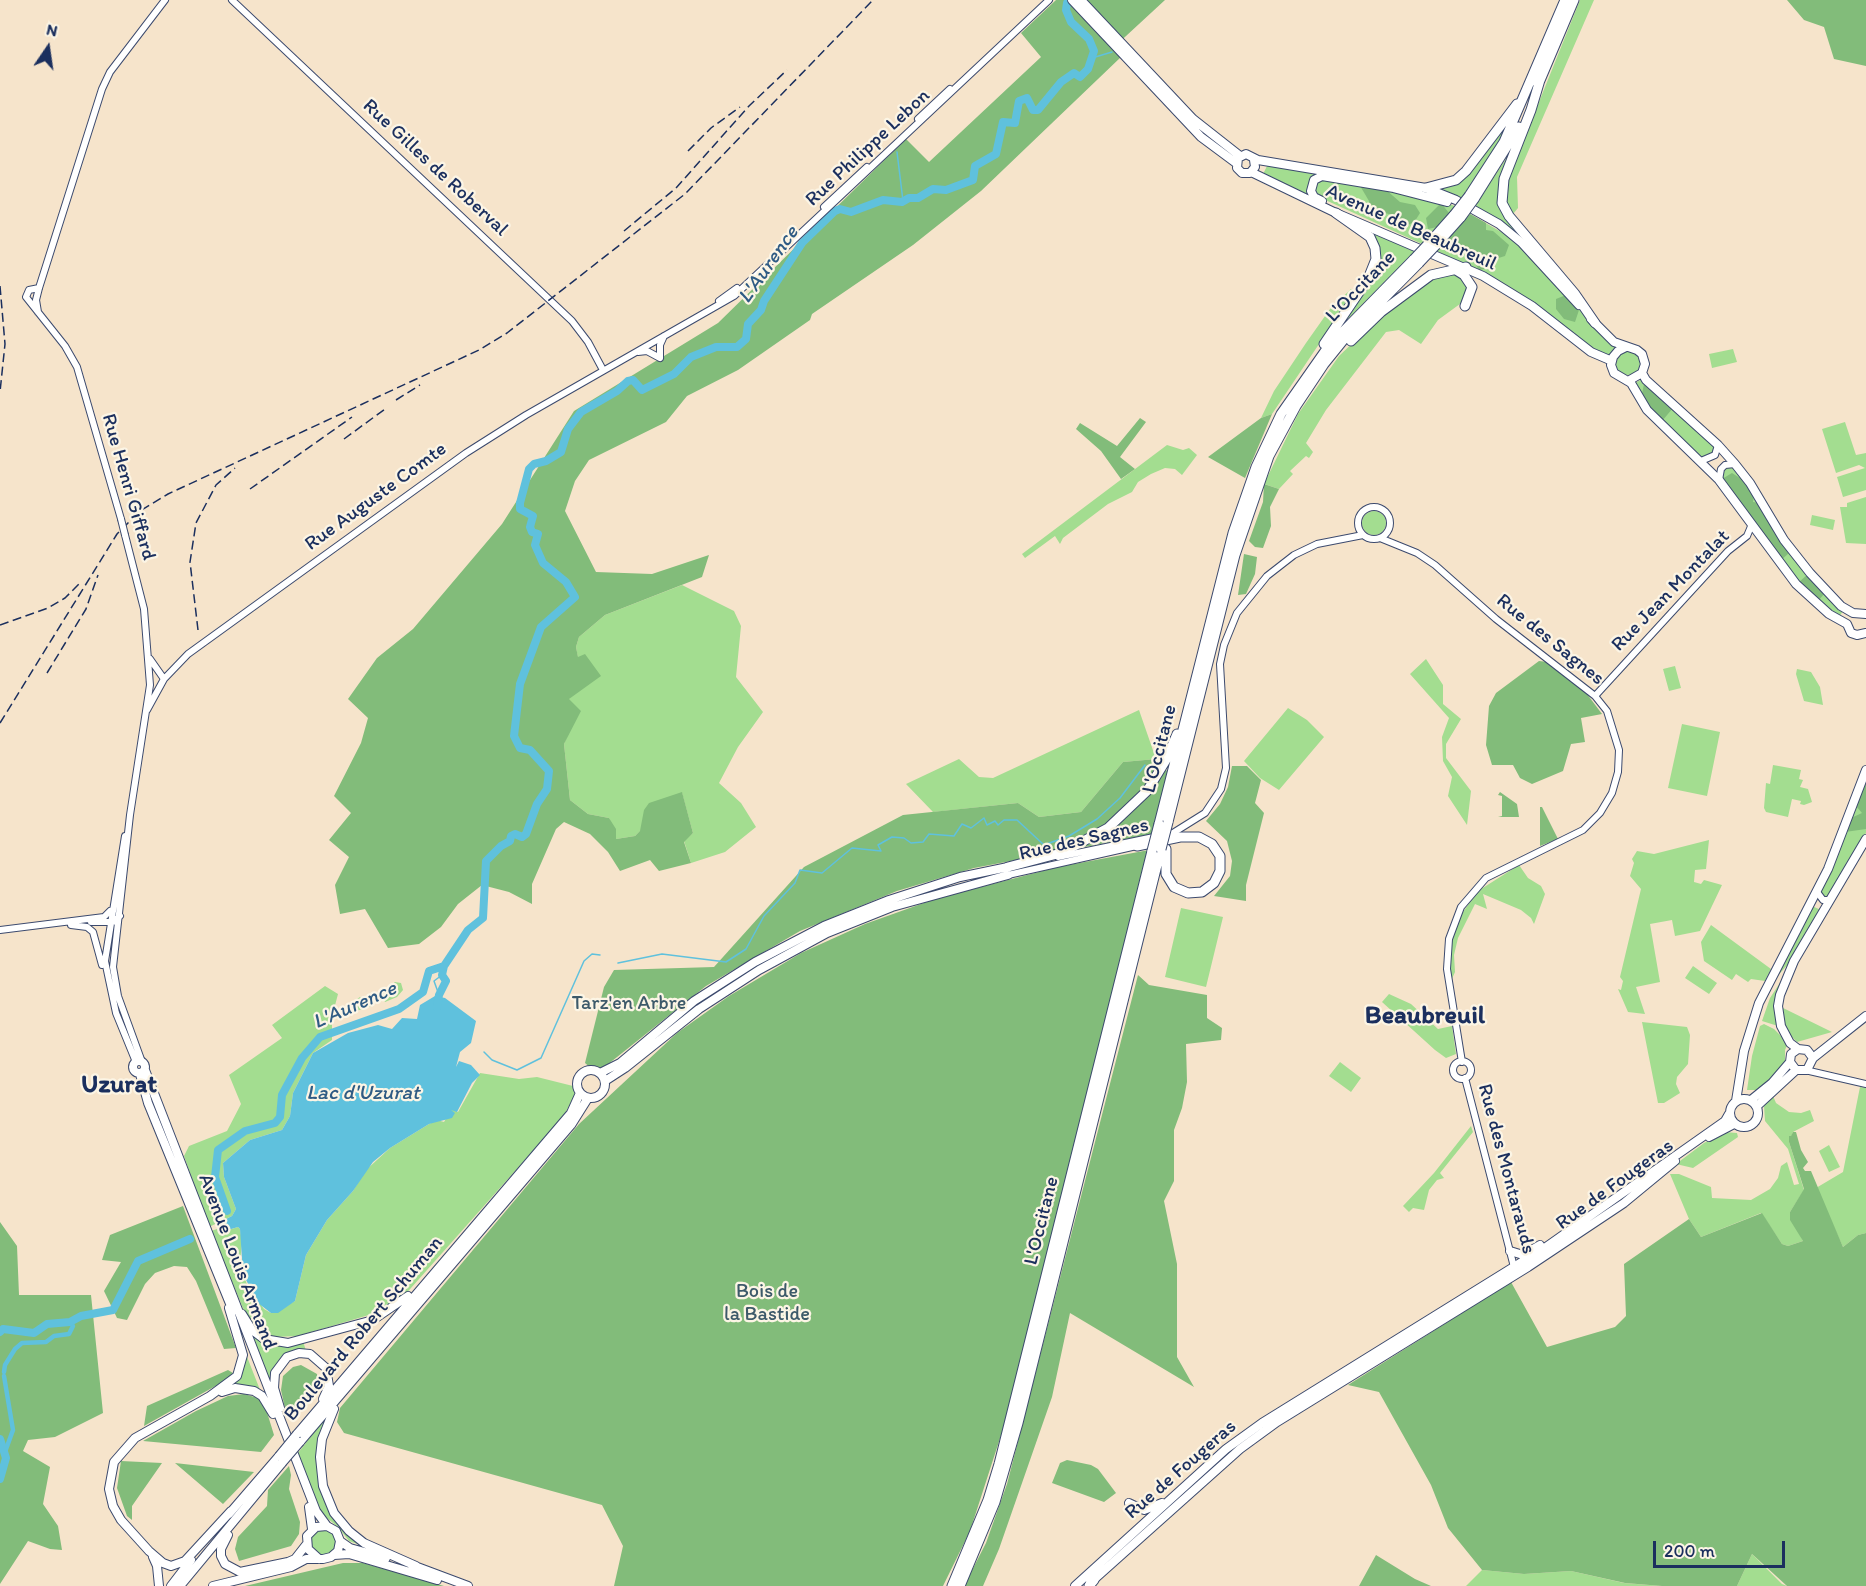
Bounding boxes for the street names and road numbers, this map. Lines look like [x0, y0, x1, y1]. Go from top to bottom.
street label: Rue Philippe Lebon [801, 84, 935, 212]
street label: Rue Gilles de Roberval [357, 94, 513, 242]
street label: Avenue de Beaubreuil [1322, 179, 1500, 277]
street label: L'Occitane [1321, 246, 1401, 328]
street label: Rue Henri Giffard [96, 411, 160, 563]
street label: Rue Auguste Comte [300, 437, 452, 557]
street label: Rue Jean Montalat [1607, 525, 1735, 657]
street label: Rue des Sagnes [1491, 589, 1609, 691]
street label: L'Occitane [1137, 702, 1183, 796]
street label: Rue des Sagnes [1017, 813, 1151, 867]
street label: Rue des Montarauds [1472, 1081, 1540, 1257]
street label: Rue de Fougeras [1551, 1134, 1679, 1236]
street label: Avenue Louis Armand [192, 1171, 282, 1353]
street label: L'Occitane [1019, 1174, 1065, 1268]
street label: Boulevard Robert Schuman [280, 1232, 448, 1426]
street label: Rue de Fougeras [1120, 1415, 1242, 1525]

